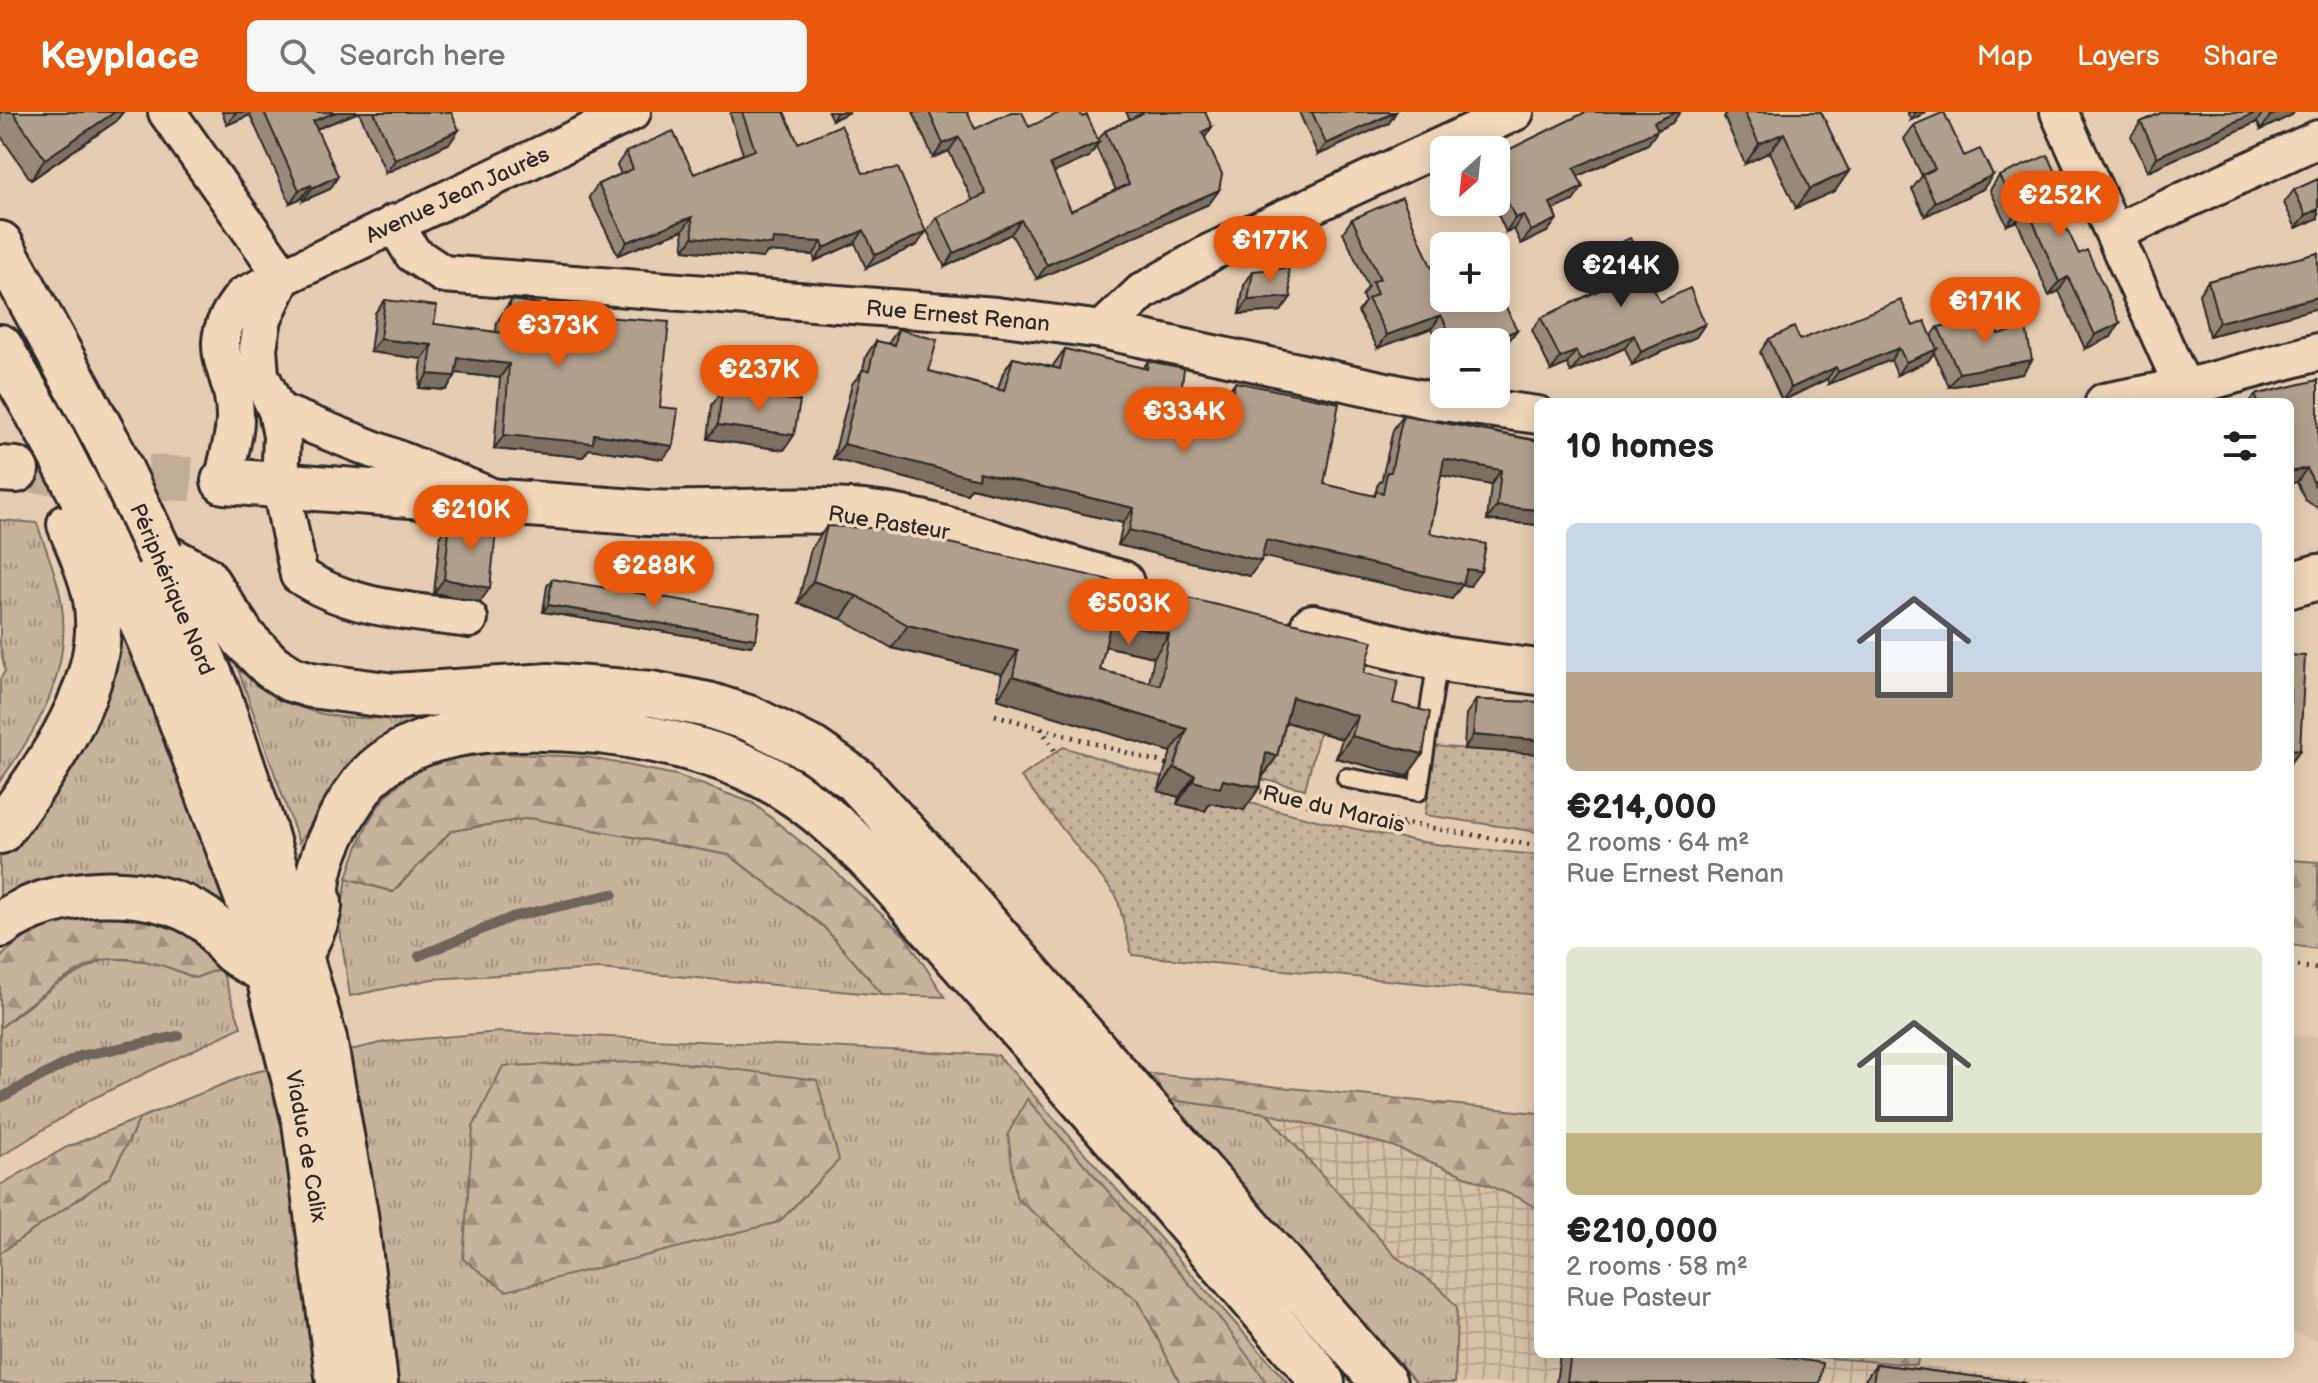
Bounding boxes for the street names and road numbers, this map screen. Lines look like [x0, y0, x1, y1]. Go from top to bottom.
street label: Avenue Jean Jaurès [361, 141, 554, 250]
street label: Rue Ernest Renan [865, 295, 1051, 338]
street label: Périphérique Nord [123, 500, 220, 679]
street label: Rue Pasteur [826, 501, 952, 547]
street label: Rue du Marais [1260, 780, 1407, 839]
street label: Viaduc de Calix [279, 1068, 332, 1225]

